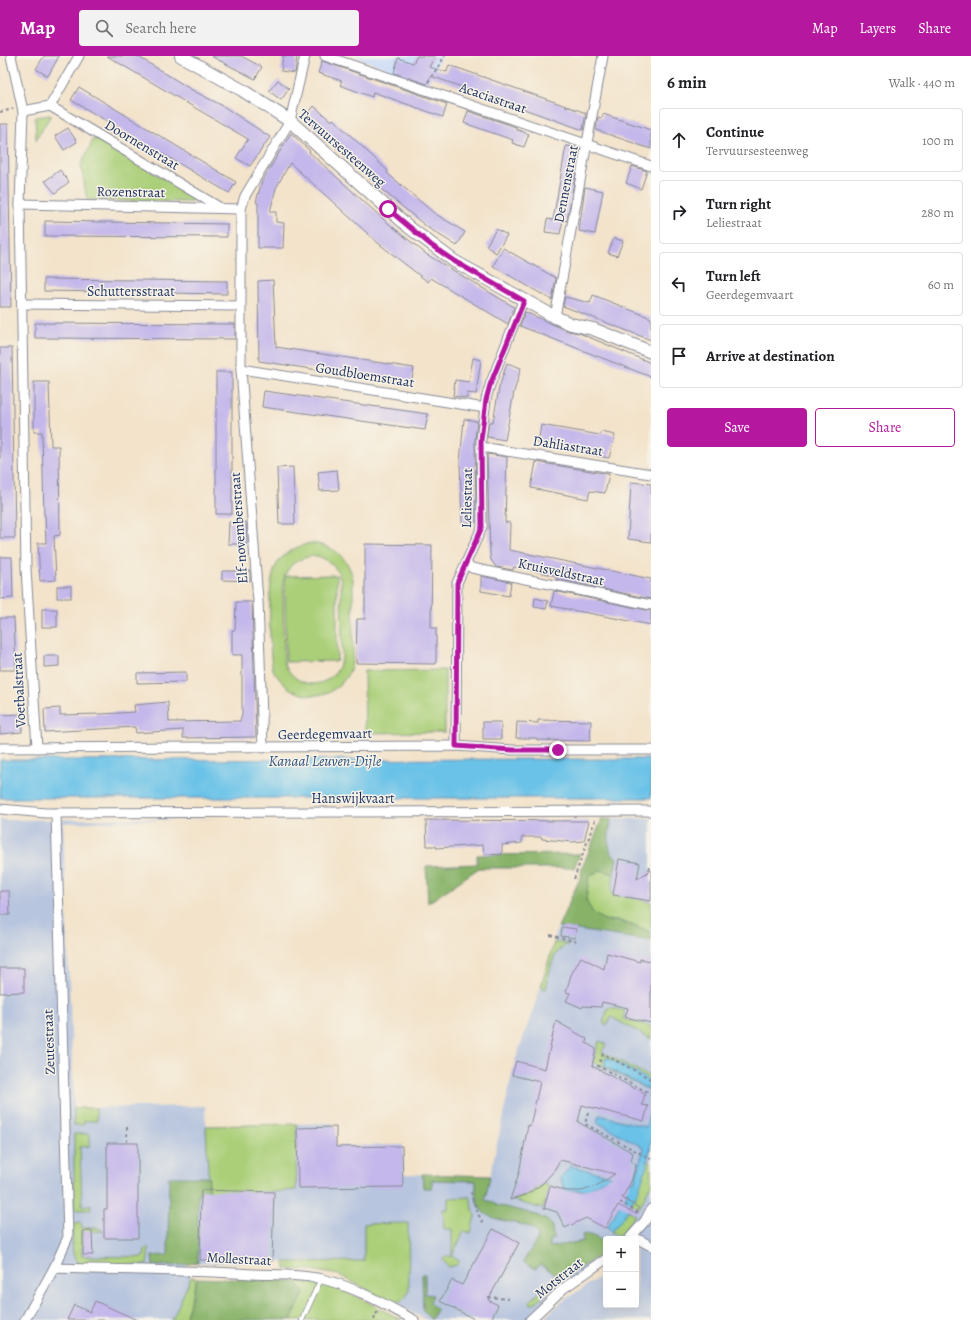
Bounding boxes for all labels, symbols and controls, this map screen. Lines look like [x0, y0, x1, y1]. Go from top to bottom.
search box [79, 10, 359, 46]
text: Map [20, 15, 55, 41]
icon: search [93, 17, 115, 39]
text: Search here [125, 18, 197, 38]
text: Map [812, 19, 838, 38]
text: Layers [860, 19, 896, 38]
text: Share [918, 19, 951, 38]
text: 6 min [667, 71, 707, 94]
text: Walk · 440 m [888, 74, 955, 91]
street label: Acaciastraat [456, 77, 529, 118]
street label: Tervuursesteenweg [294, 105, 390, 191]
street label: Doornenstraat [101, 115, 183, 175]
text: Continue [706, 122, 764, 142]
icon: ahead [668, 129, 690, 151]
text: 100 m [922, 132, 954, 149]
text: Tervuursesteenweg [706, 142, 808, 159]
street label: Dennenstraat [549, 143, 583, 224]
street label: Rozenstraat [97, 182, 166, 202]
text: Turn right [706, 194, 771, 214]
route start [379, 200, 397, 218]
icon: right [668, 201, 690, 223]
text: 280 m [921, 204, 954, 221]
text: Leliestraat [706, 214, 762, 231]
text: Turn left [706, 266, 761, 286]
icon: left [668, 273, 690, 295]
text: 60 m [928, 276, 954, 293]
street label: Schuttersstraat [87, 282, 175, 301]
text: Geerdegemvaart [706, 286, 793, 303]
icon: arrive [668, 345, 690, 367]
text: Arrive at destination [706, 346, 835, 366]
street label: Goudbloemstraat [314, 358, 416, 392]
button: Save [667, 408, 807, 447]
button: Share [815, 408, 955, 447]
street label: Dahliastraat [532, 431, 605, 461]
street label: Leliestraat [457, 467, 477, 528]
street label: Elf-novemberstraat [226, 471, 252, 584]
street label: Kruisveldstraat [516, 554, 606, 590]
street label: Voetbalstraat [8, 651, 31, 729]
street label: Geerdegemvaart [278, 724, 373, 744]
route end [549, 741, 567, 759]
water label: Kanaal Leuven-Dijle [269, 751, 382, 771]
street label: Hanswijkvaart [311, 789, 395, 808]
street label: Zeutestraat [38, 1009, 60, 1075]
map controls [603, 1236, 639, 1308]
button: + [603, 1236, 639, 1272]
street label: Mollestraat [206, 1248, 272, 1270]
street label: Motstraat [531, 1253, 587, 1303]
button: − [603, 1272, 639, 1308]

